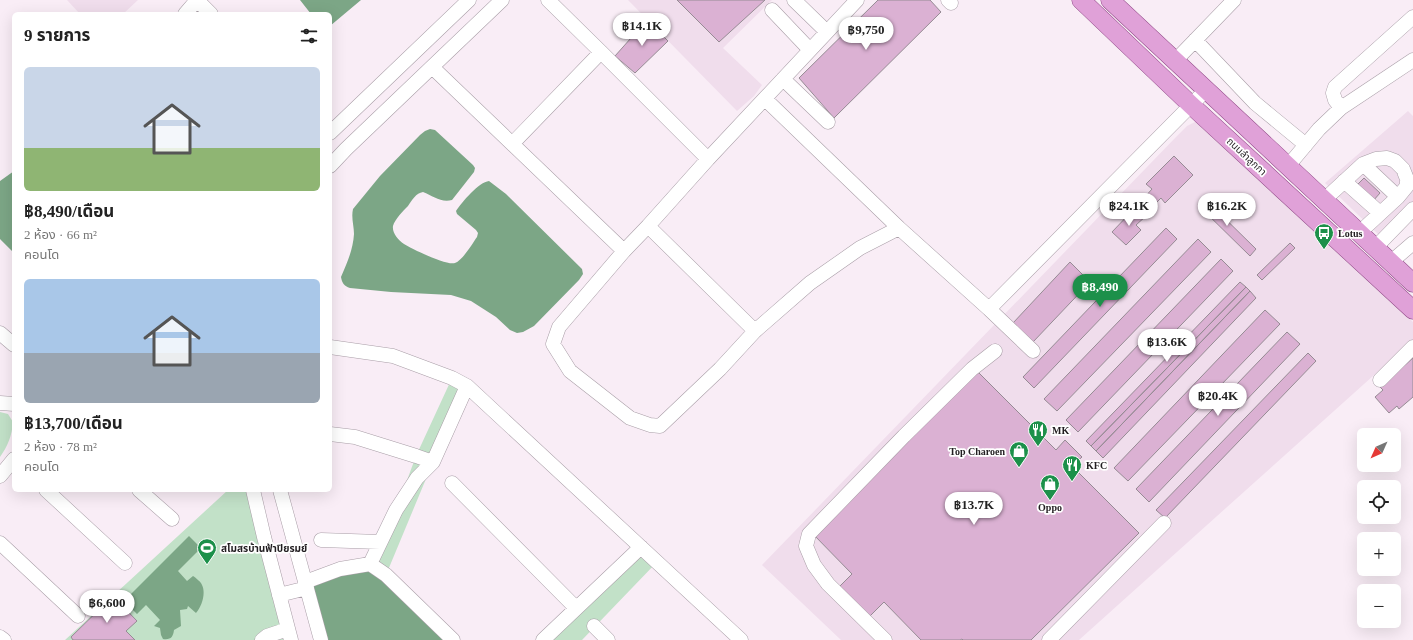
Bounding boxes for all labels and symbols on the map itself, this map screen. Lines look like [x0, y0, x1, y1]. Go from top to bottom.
pin: ฿14.1K [609, 13, 675, 47]
pin: ฿9,750 [833, 17, 899, 51]
street label: ถนนลำลูกกา [1224, 135, 1269, 178]
pin: ฿24.1K [1096, 193, 1162, 227]
pin: ฿16.2K [1194, 193, 1260, 227]
bus stop icon: Lotus [1313, 222, 1335, 250]
place label: Lotus [1338, 228, 1363, 239]
pin: ฿8,490 [1067, 274, 1133, 308]
pin: ฿13.6K [1134, 329, 1200, 363]
pin: ฿20.4K [1185, 383, 1251, 417]
restaurant icon: MK [1027, 419, 1049, 447]
place label: MK [1052, 425, 1069, 436]
north arrow [1357, 428, 1401, 472]
shop icon: Top Charoen [1008, 440, 1030, 468]
place label: Top Charoen [949, 446, 1005, 457]
restaurant icon: KFC [1061, 454, 1083, 482]
place label: KFC [1086, 460, 1107, 471]
shop icon: Oppo [1039, 473, 1061, 501]
pin: ฿13.7K [941, 492, 1007, 526]
place label: Oppo [1038, 502, 1062, 513]
sports icon: สโมสรบ้านฟ้าปิยรมย์ [196, 537, 218, 565]
place label: สโมสรบ้านฟ้าปิยรมย์ [221, 542, 307, 554]
pin: ฿6,600 [74, 590, 140, 624]

